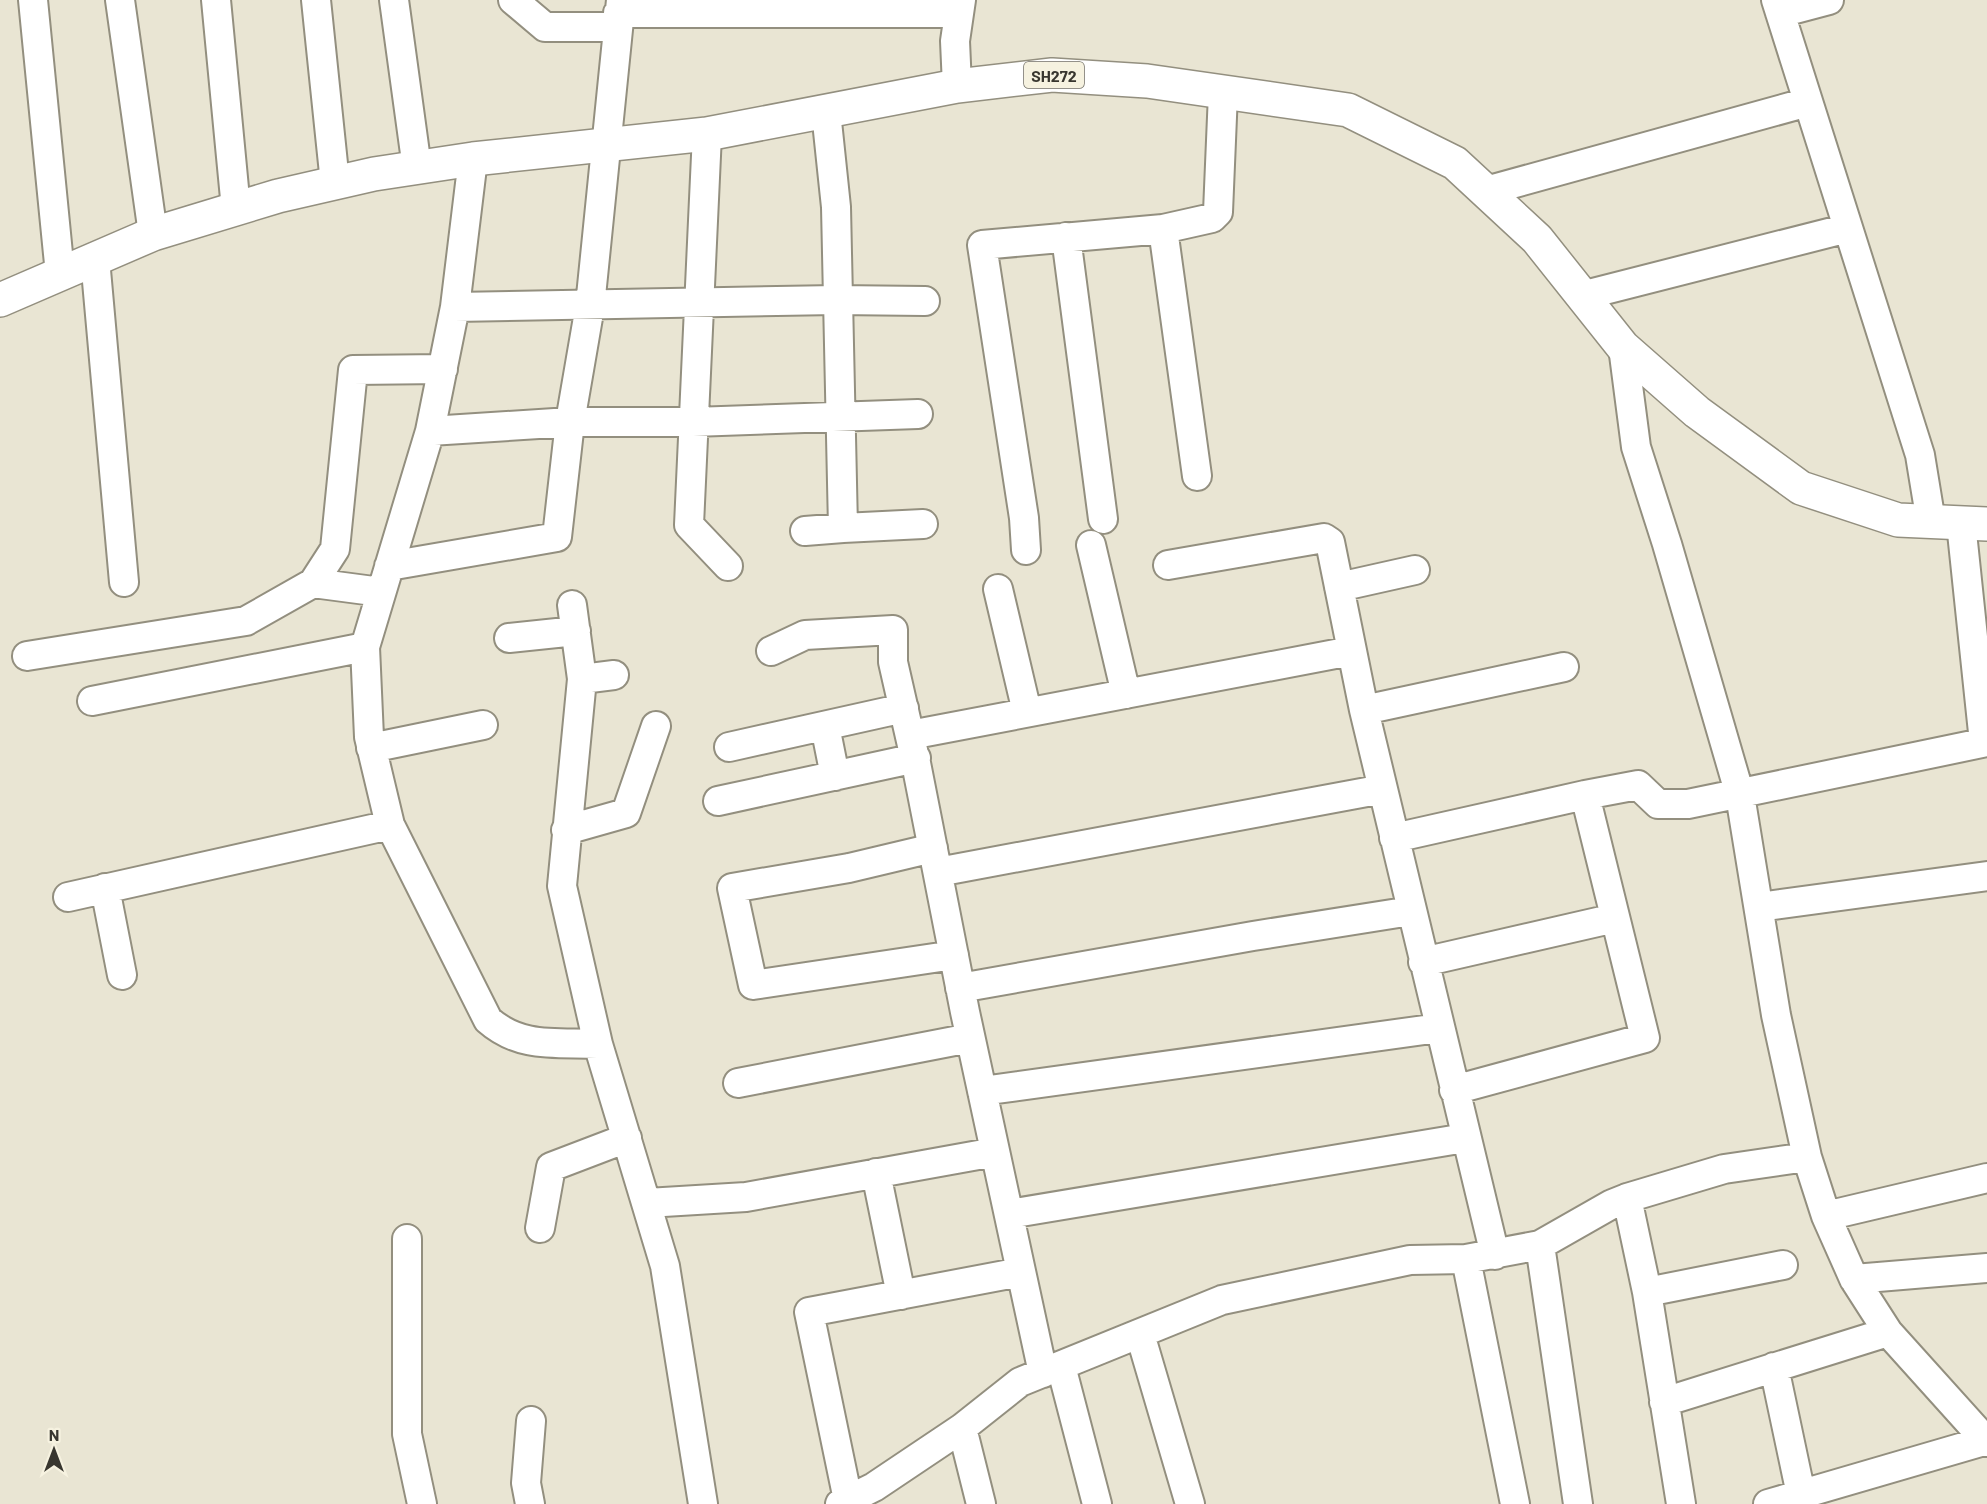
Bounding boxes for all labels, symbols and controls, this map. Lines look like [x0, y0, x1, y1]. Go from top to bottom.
road number: SH272 [1024, 62, 1084, 88]
north arrow [24, 1420, 84, 1480]
text: N [49, 1425, 59, 1444]

